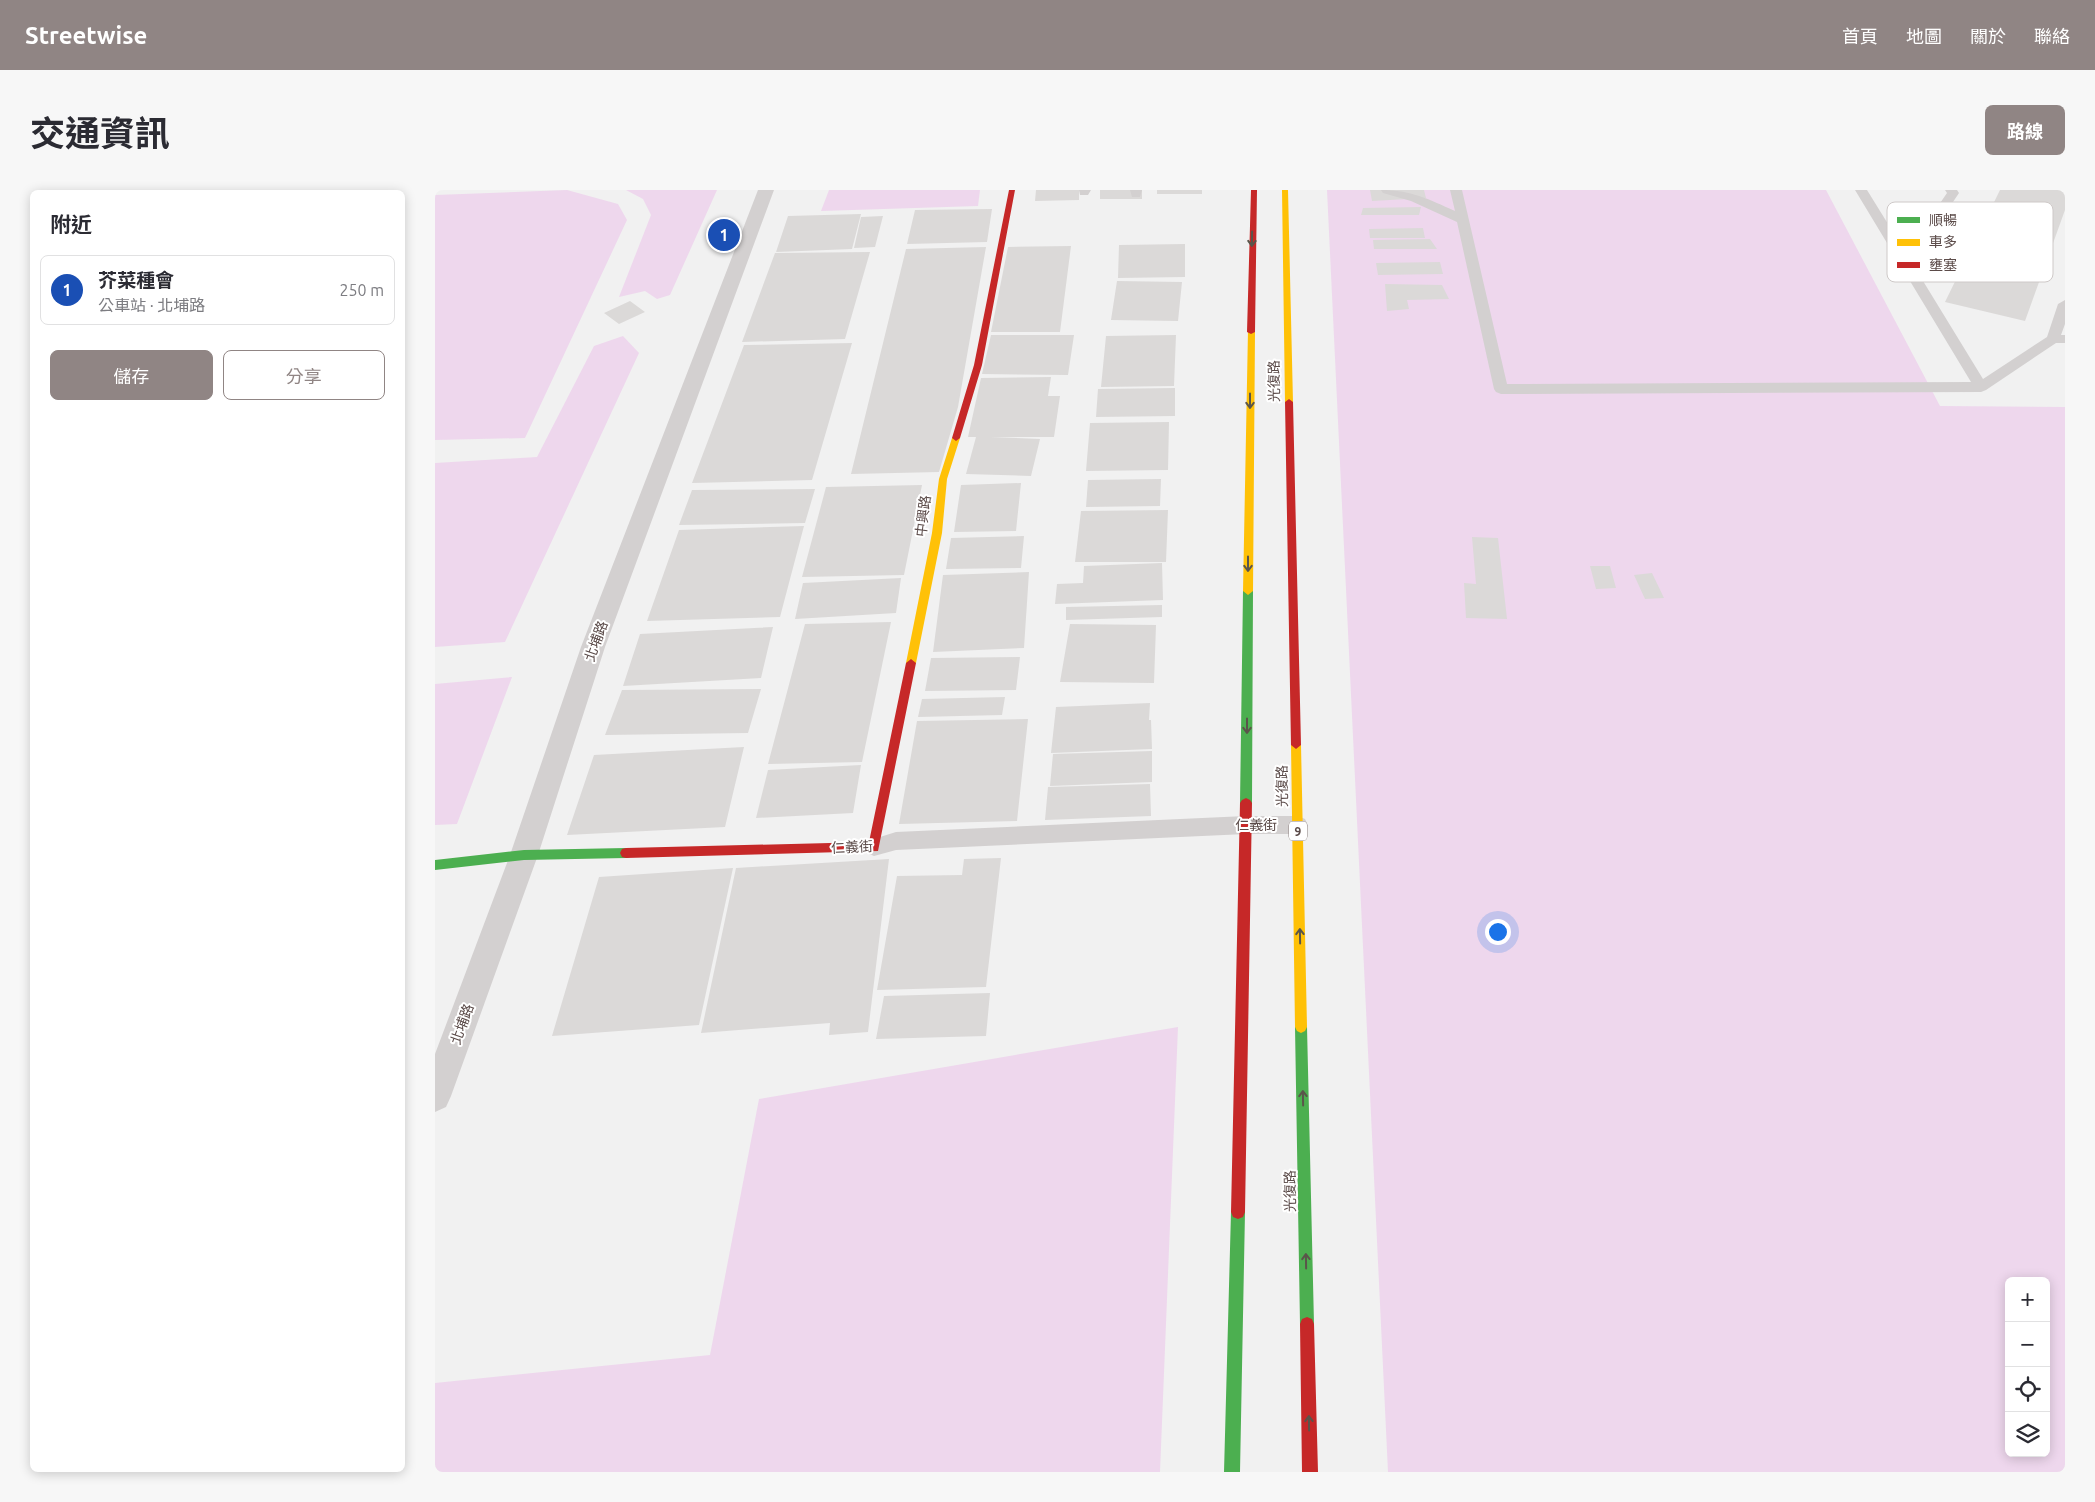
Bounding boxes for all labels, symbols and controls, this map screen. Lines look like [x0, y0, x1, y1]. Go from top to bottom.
text: Streetwise [25, 22, 147, 49]
text: 首頁 [1842, 26, 1878, 46]
text: 地圖 [1906, 26, 1942, 46]
text: 關於 [1970, 26, 2006, 46]
text: 聯絡 [2034, 26, 2070, 46]
button: 路線 [1985, 105, 2065, 155]
text: 交通資訊 [30, 113, 170, 153]
legend [1887, 202, 2053, 282]
text: 附近 [50, 212, 92, 236]
text: 順暢 [1929, 212, 1957, 228]
pin: 1 [708, 216, 740, 254]
one-way arrow [1248, 230, 1257, 246]
text: 車多 [1929, 234, 1957, 250]
text: 壅塞 [1929, 257, 1957, 273]
text: 芥菜種會 [98, 269, 174, 291]
text: 1 [62, 281, 72, 299]
text: 250 m [339, 281, 384, 299]
text: 公車站 · 北埔路 [98, 296, 205, 314]
button: 儲存 [50, 350, 213, 400]
button: 分享 [223, 350, 385, 400]
street label: 光復路 [1266, 360, 1282, 402]
one-way arrow [1245, 393, 1254, 409]
street label: 中興路 [913, 494, 933, 538]
one-way arrow [1243, 555, 1253, 571]
street label: 北埔路 [581, 619, 611, 663]
one-way arrow [1242, 718, 1252, 734]
street label: 光復路 [1274, 765, 1290, 807]
street label: 仁義街 [1235, 817, 1277, 833]
road number: 9 [1289, 821, 1307, 840]
street label: 仁義街 [831, 838, 873, 856]
your location [1485, 919, 1511, 945]
one-way arrow [1295, 928, 1305, 944]
street label: 北埔路 [447, 1002, 477, 1046]
one-way arrow [1298, 1091, 1308, 1107]
street label: 光復路 [1282, 1170, 1298, 1212]
one-way arrow [1301, 1253, 1311, 1270]
map controls [2005, 1277, 2050, 1457]
button: + [2005, 1277, 2050, 1322]
button: − [2005, 1322, 2050, 1367]
button: locate [2005, 1367, 2050, 1412]
button: layers [2005, 1412, 2050, 1457]
one-way arrow [1304, 1416, 1314, 1432]

